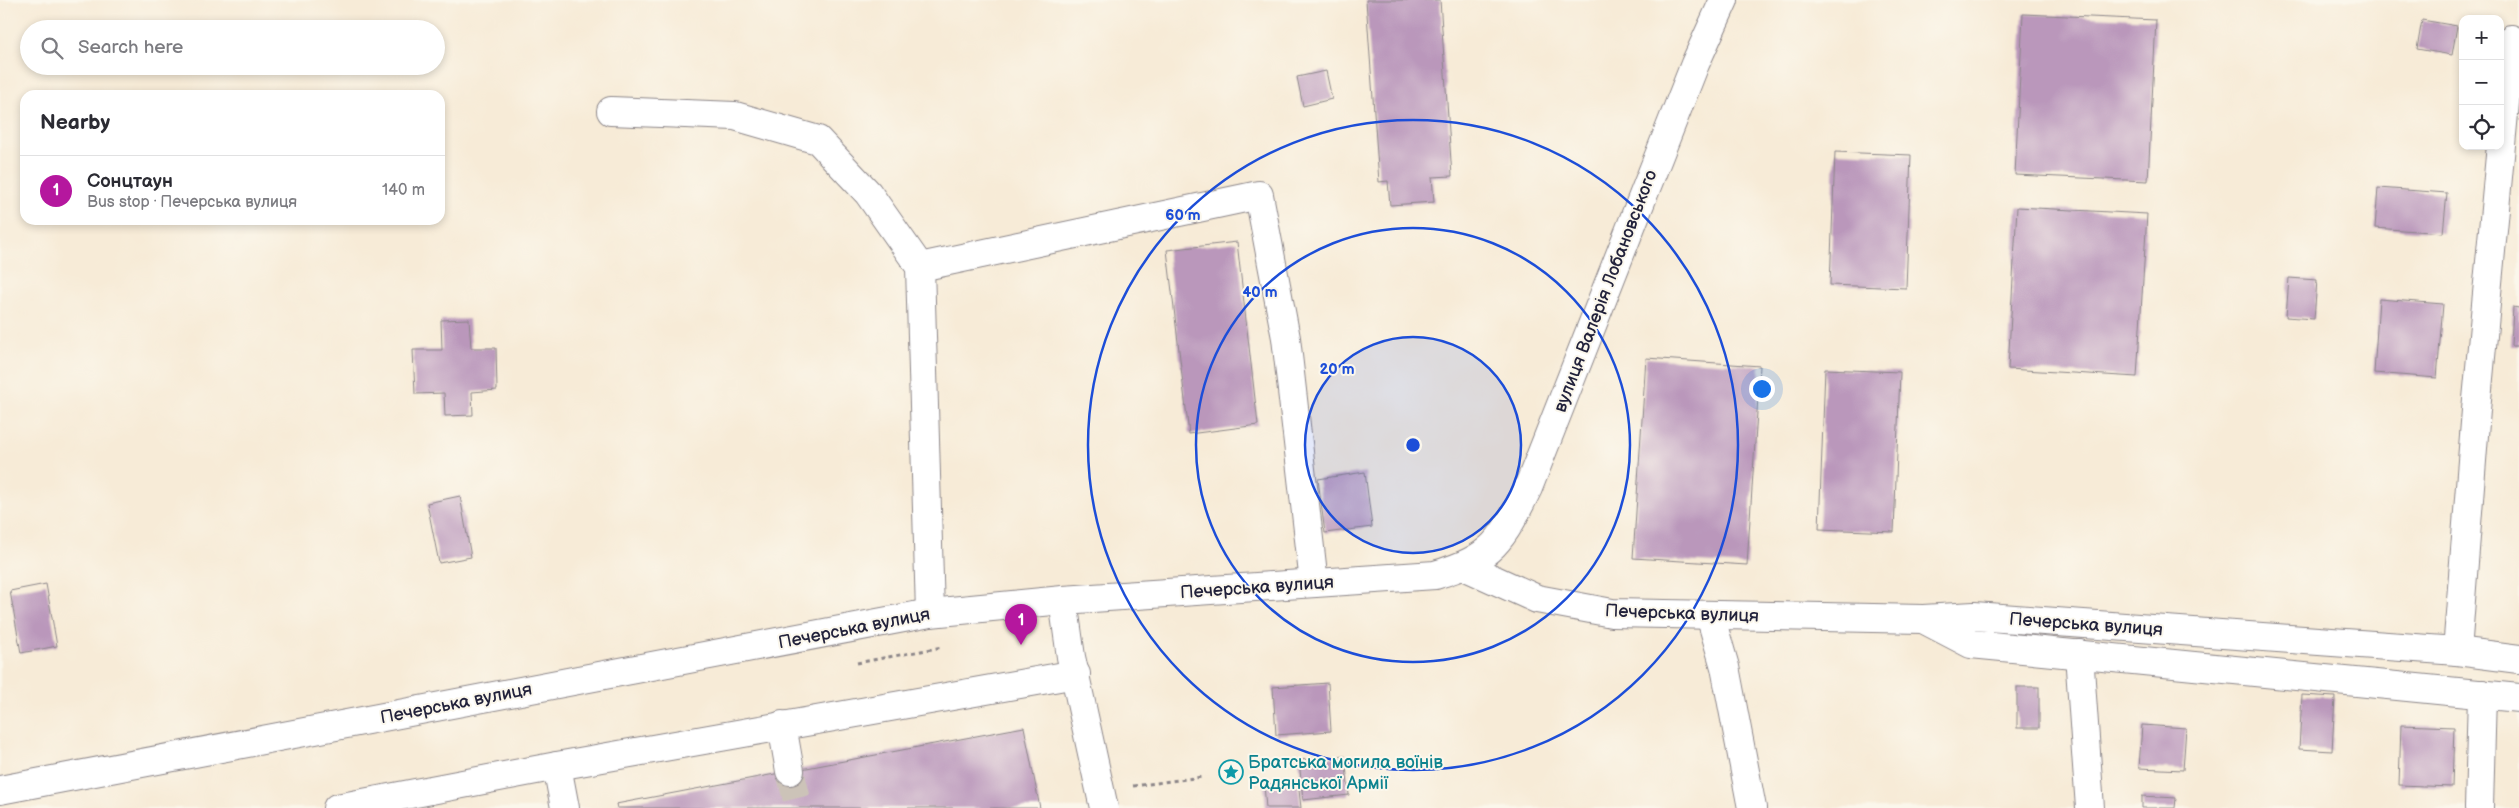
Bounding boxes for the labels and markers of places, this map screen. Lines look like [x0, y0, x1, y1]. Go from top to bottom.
centre of rings [1404, 436, 1422, 454]
pin: 1 [1005, 604, 1037, 645]
place label: Братська могила воїнів Радянської Армії [1248, 752, 1444, 794]
place icon: Братська могила воїнів Радянської Армії [1218, 759, 1244, 785]

